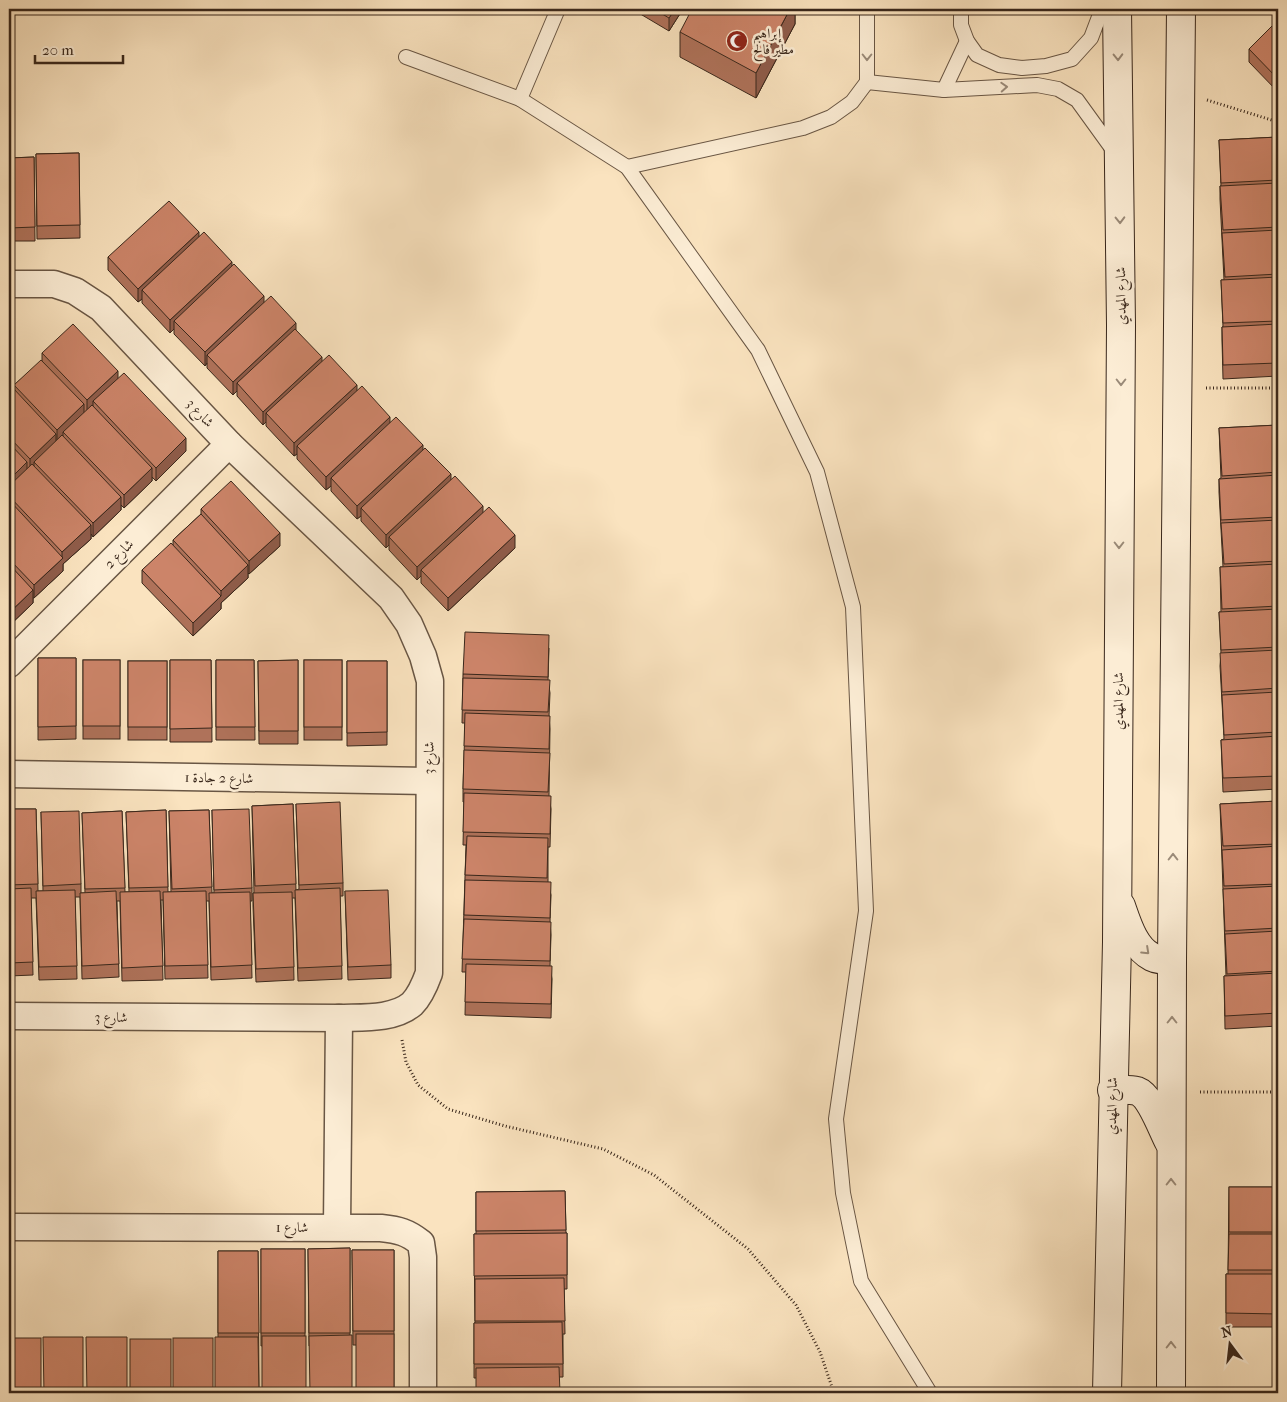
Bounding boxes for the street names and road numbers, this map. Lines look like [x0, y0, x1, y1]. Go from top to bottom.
street label: شارع المهدي [1112, 267, 1133, 325]
street label: شارع 3 [180, 395, 218, 433]
street label: شارع 2 [101, 536, 139, 574]
street label: شارع المهدي [1110, 672, 1130, 730]
street label: شارع 3 [420, 741, 441, 775]
street label: شارع 2 جادة 1 [184, 769, 254, 790]
street label: شارع 3 [94, 1009, 128, 1029]
street label: شارع المهدي [1103, 1077, 1124, 1135]
street label: شارع 1 [276, 1219, 308, 1239]

